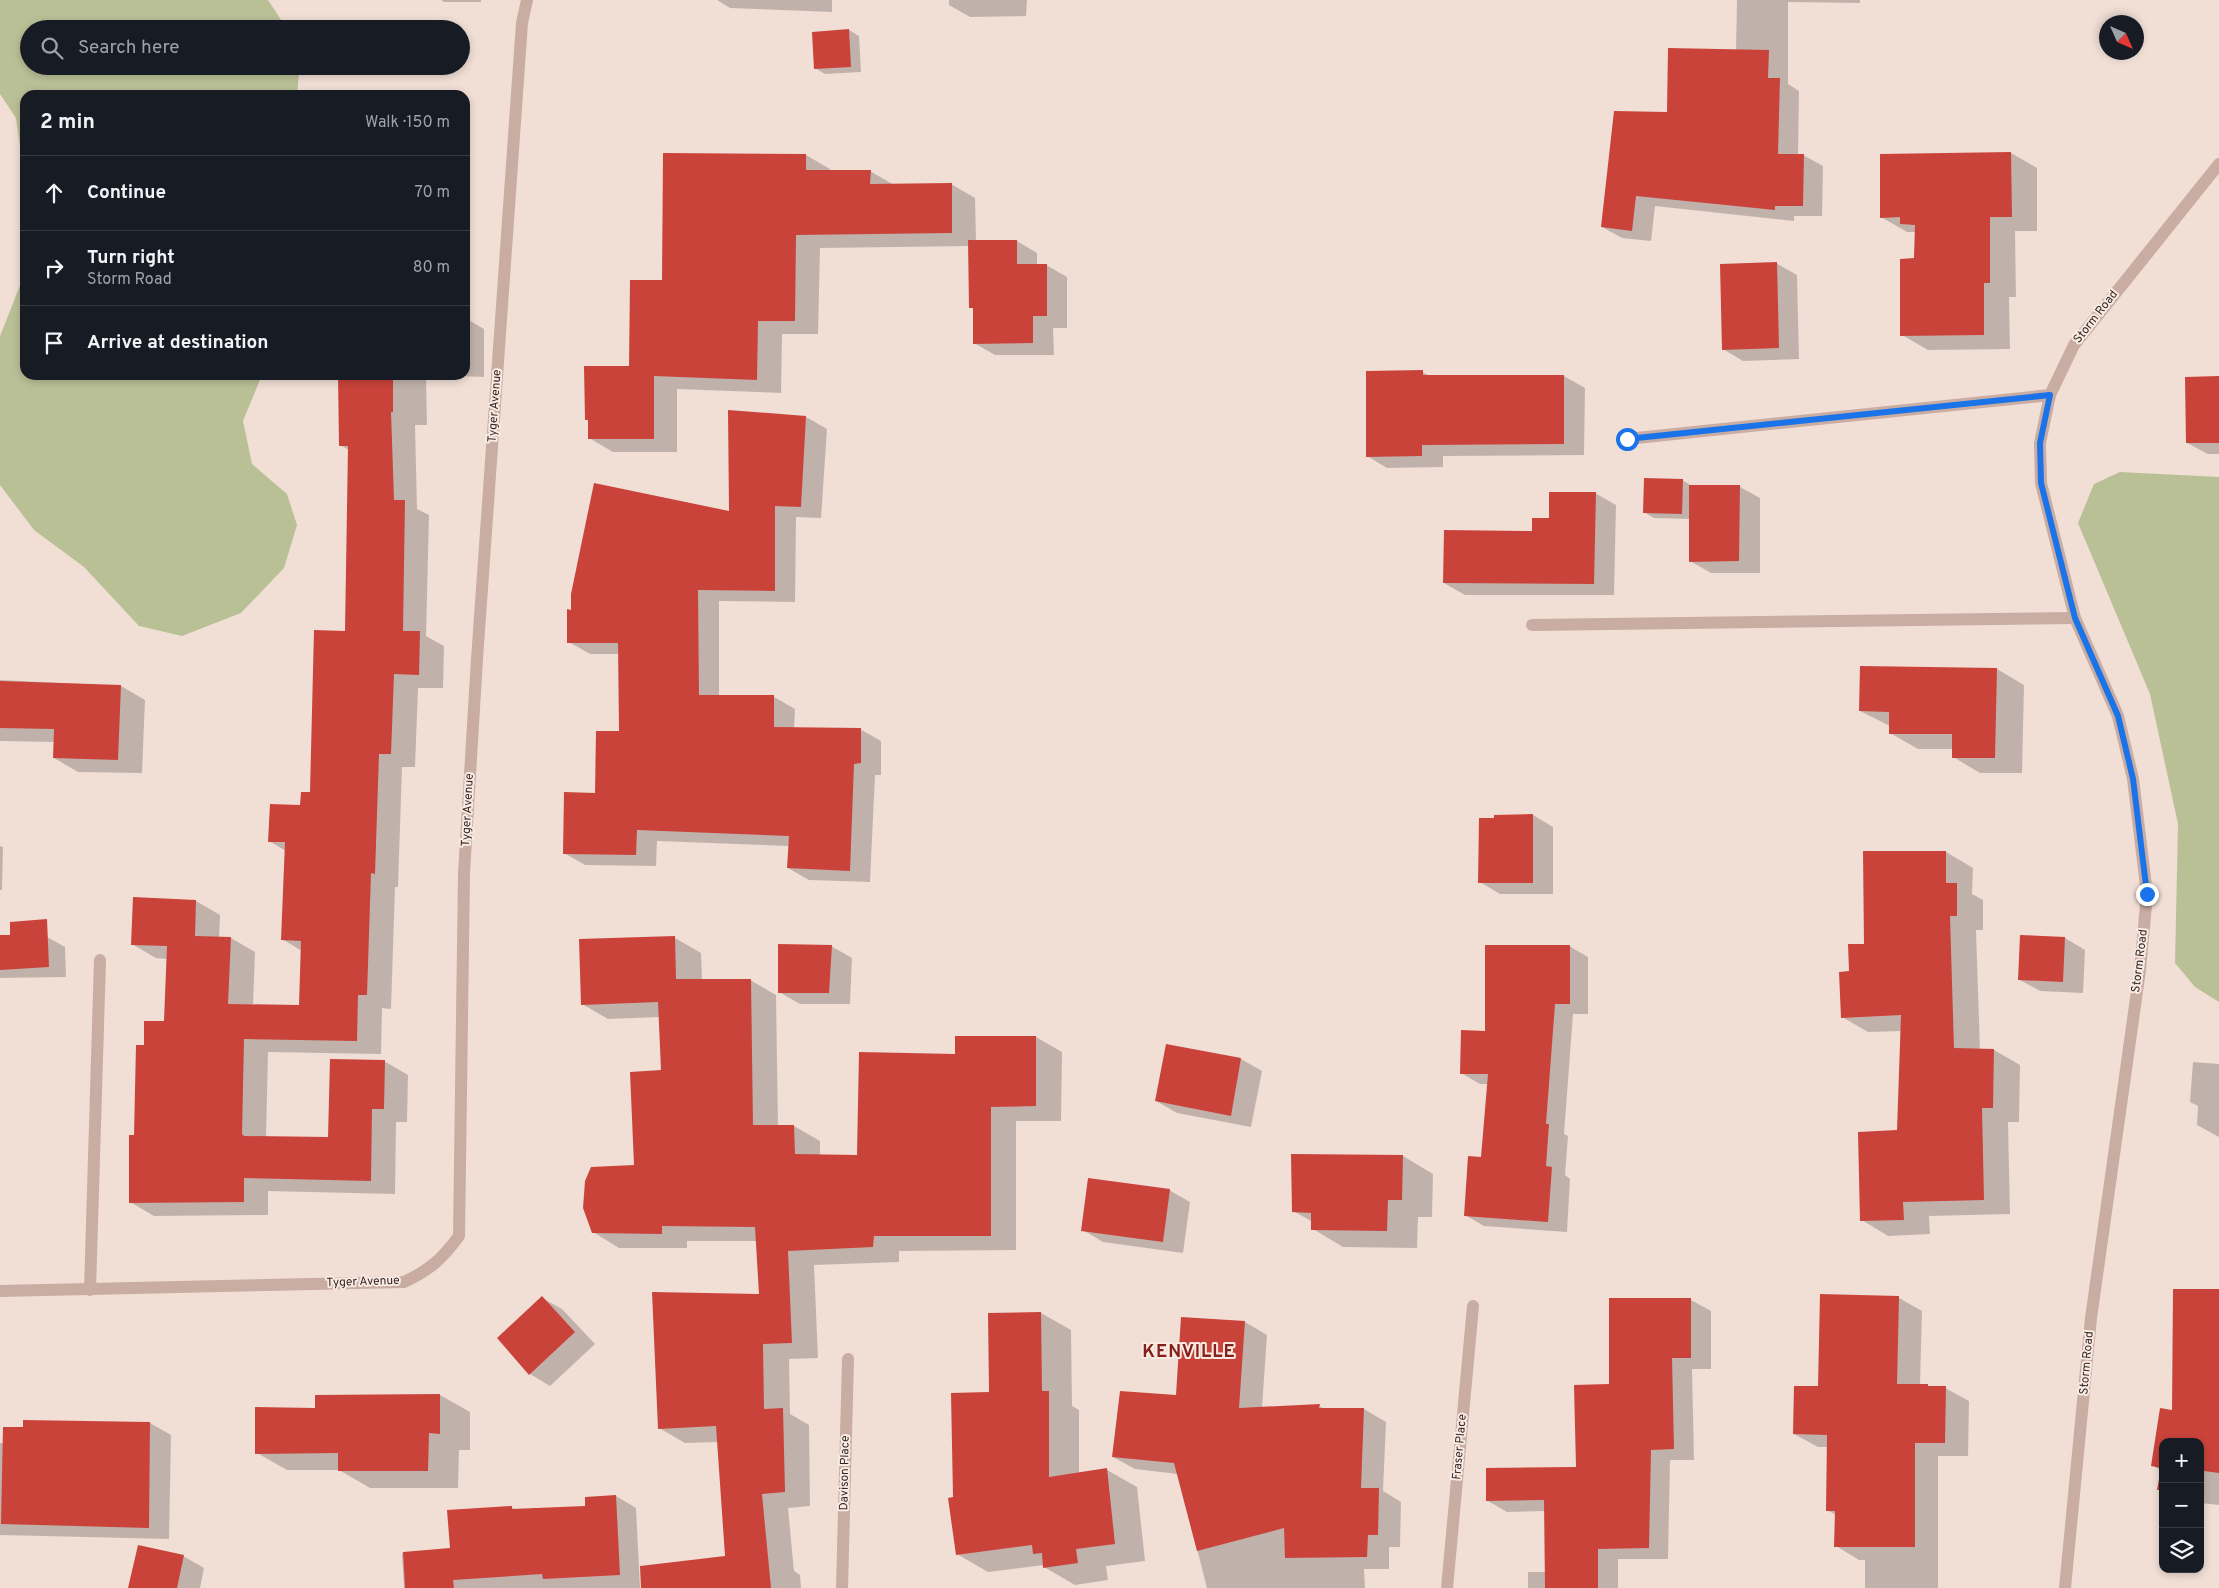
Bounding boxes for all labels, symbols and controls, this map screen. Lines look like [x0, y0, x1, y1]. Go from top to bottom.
north arrow [2099, 15, 2144, 60]
search box [20, 20, 470, 75]
icon: search [38, 34, 66, 62]
text: Search here [78, 36, 180, 60]
text: 2 min [40, 109, 95, 136]
text: Walk · 150 m [365, 113, 450, 133]
icon: ahead [40, 179, 68, 207]
text: Continue [87, 181, 166, 205]
text: 70 m [415, 183, 450, 203]
text: Turn right [87, 246, 175, 270]
icon: right [40, 254, 68, 282]
text: 80 m [413, 258, 450, 278]
text: Storm Road [87, 270, 172, 290]
street label: Storm Road [2070, 287, 2122, 347]
icon: arrive [40, 329, 68, 357]
text: Arrive at destination [87, 331, 268, 355]
street label: Tyger Avenue [484, 369, 506, 443]
route start [1616, 428, 1639, 451]
street label: Tyger Avenue [458, 773, 478, 847]
route end [2136, 883, 2159, 906]
street label: Storm Road [2128, 929, 2152, 993]
street label: Tyger Avenue [326, 1273, 400, 1291]
street label: Storm Road [2076, 1331, 2098, 1395]
district label: KENVILLE [1142, 1341, 1236, 1364]
street label: Fraser Place [1449, 1413, 1471, 1481]
street label: Davison Place [836, 1435, 854, 1511]
map controls [2159, 1438, 2204, 1573]
button: + [2159, 1438, 2204, 1483]
button: − [2159, 1483, 2204, 1528]
button: layers [2159, 1528, 2204, 1573]

